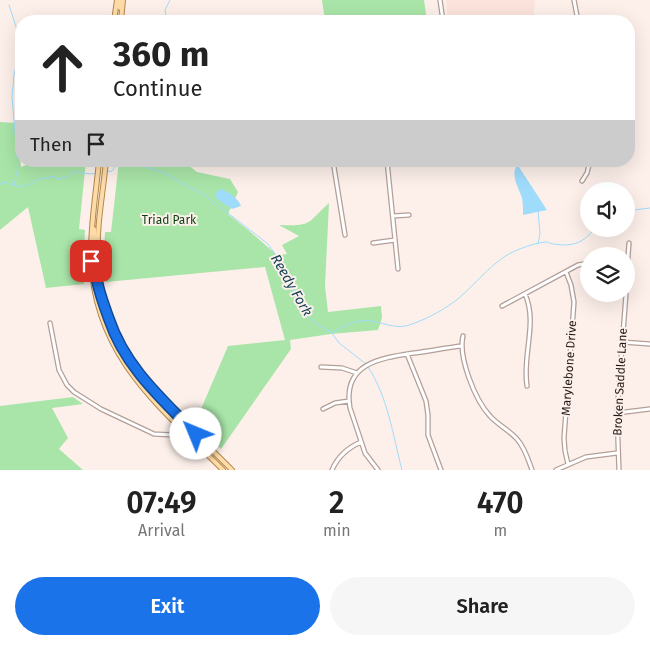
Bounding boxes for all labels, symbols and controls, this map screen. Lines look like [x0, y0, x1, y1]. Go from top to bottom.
text: 360 m [113, 33, 209, 75]
icon: ahead [30, 35, 95, 100]
text: Continue [113, 75, 202, 102]
icon: arrive [82, 130, 110, 158]
text: Then [30, 133, 72, 156]
map controls [580, 182, 635, 302]
button: sound [580, 182, 635, 237]
park label: Triad Park [142, 213, 197, 227]
pin [70, 240, 112, 282]
icon: arrive [77, 247, 105, 275]
button: layers [580, 247, 635, 302]
water label: Reedy Fork [267, 251, 316, 319]
street label: Marylebone Drive [559, 320, 579, 416]
street label: Broken Saddle Lane [610, 328, 630, 436]
position arrow [169, 407, 221, 459]
text: 07:49 [126, 485, 197, 521]
text: 2 [329, 485, 344, 521]
text: 470 [477, 485, 524, 521]
text: Arrival [138, 521, 185, 540]
text: min [323, 521, 351, 540]
text: m [493, 521, 507, 540]
button: Exit [15, 577, 320, 635]
button: Share [330, 577, 635, 635]

